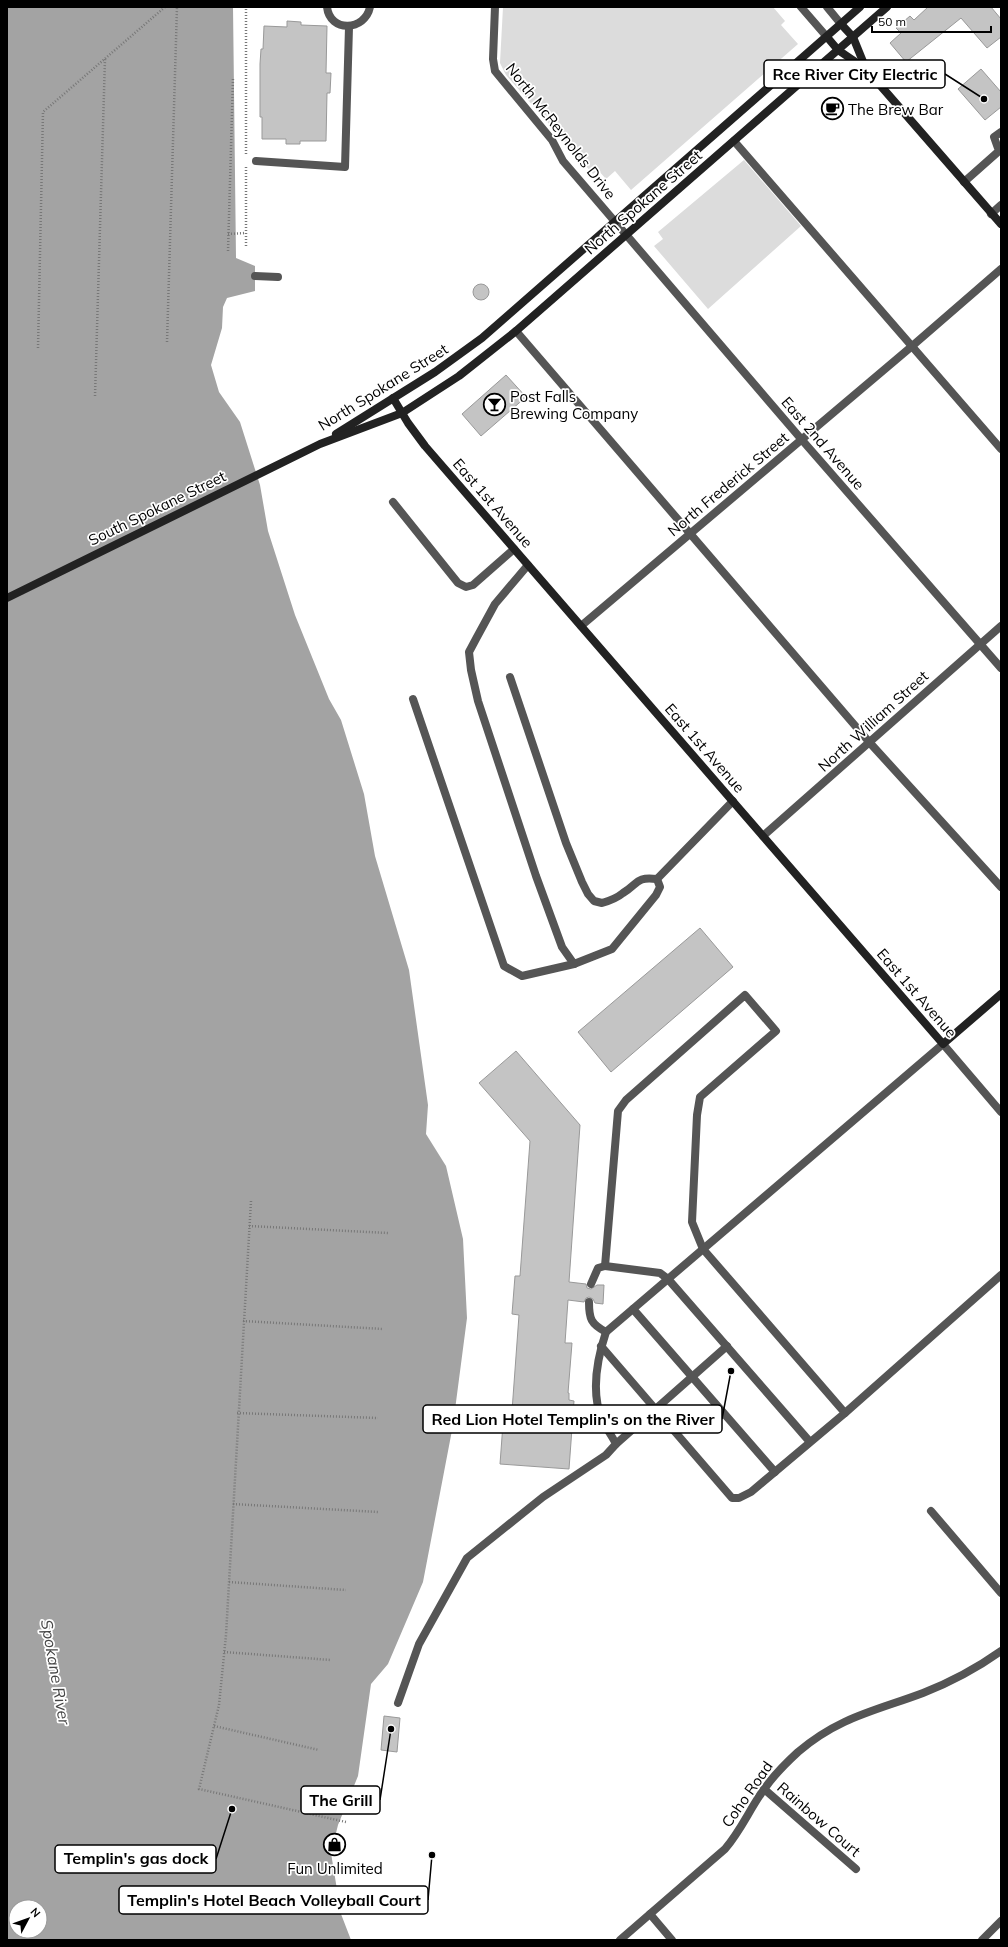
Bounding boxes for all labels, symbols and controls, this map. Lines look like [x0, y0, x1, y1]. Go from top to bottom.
scale bar [872, 8, 991, 34]
text: 50 m [878, 14, 906, 29]
street label: North McReynolds Drive [502, 59, 620, 203]
callout: Rce River City Electric [764, 60, 945, 88]
text: Rce River City Electric [772, 64, 938, 84]
cafe icon: The Brew Bar [820, 96, 846, 122]
place label: The Brew Bar [848, 100, 944, 119]
street label: North Spokane Street [580, 146, 706, 258]
street label: North Spokane Street [315, 339, 451, 435]
place label: Post Falls Brewing Company [510, 387, 638, 423]
bar icon: Post Falls Brewing Company [481, 392, 507, 418]
street label: East 2nd Avenue [777, 393, 869, 493]
street label: North Frederick Street [664, 428, 792, 540]
street label: East 1st Avenue [449, 454, 537, 552]
street label: South Spokane Street [85, 466, 229, 550]
street label: North William Street [814, 666, 932, 776]
street label: East 1st Avenue [661, 699, 749, 797]
street label: East 1st Avenue [873, 944, 961, 1042]
callout: Red Lion Hotel Templin's on the River [423, 1405, 722, 1433]
text: Red Lion Hotel Templin's on the River [431, 1409, 715, 1429]
water label: Spokane River [37, 1618, 75, 1727]
street label: Coho Road [717, 1757, 777, 1831]
street label: Rainbow Court [773, 1778, 865, 1860]
callout: The Grill [301, 1786, 380, 1814]
text: The Grill [309, 1790, 373, 1810]
shop icon: Fun Unlimited [322, 1832, 348, 1858]
callout: Templin's gas dock [55, 1845, 216, 1873]
text: Templin's gas dock [64, 1848, 209, 1868]
place label: Fun Unlimited [287, 1859, 383, 1878]
callout: Templin's Hotel Beach Volleyball Court [119, 1886, 428, 1914]
text: Templin's Hotel Beach Volleyball Court [127, 1890, 421, 1910]
north arrow [8, 1899, 48, 1939]
text: N [28, 1905, 44, 1920]

